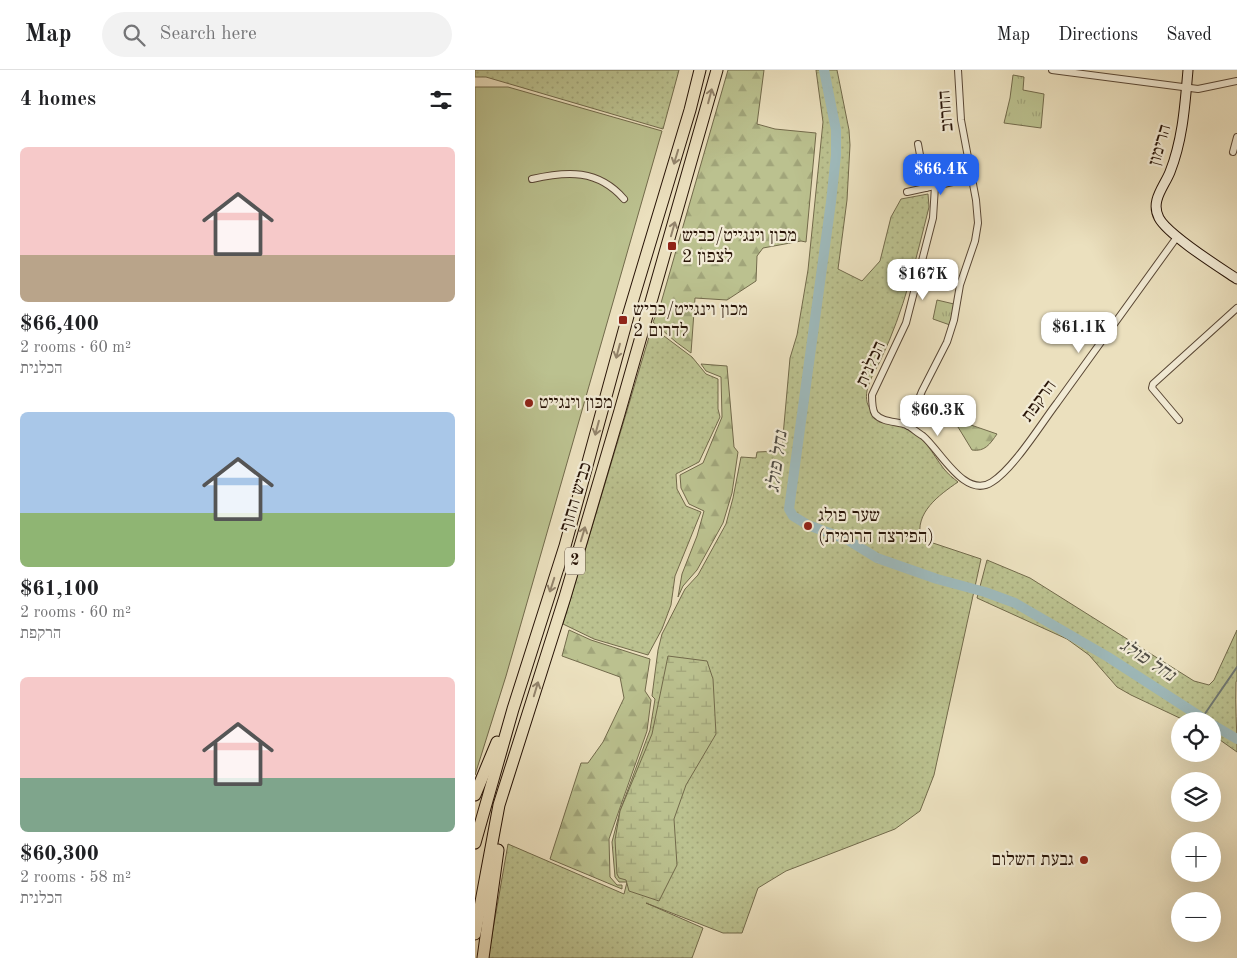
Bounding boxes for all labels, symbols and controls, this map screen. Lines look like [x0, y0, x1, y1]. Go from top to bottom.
search box [102, 12, 452, 57]
icon: search [120, 21, 148, 49]
text: Map [25, 23, 72, 47]
text: Search here [160, 25, 257, 44]
text: Map [997, 26, 1030, 44]
text: Directions [1058, 26, 1138, 44]
text: Saved [1166, 26, 1212, 44]
icon: filters [427, 86, 455, 114]
one-way arrow [706, 88, 715, 104]
text: 4 homes [20, 89, 96, 110]
street label: החרוב [935, 90, 957, 132]
street label: הרימון [1146, 122, 1174, 168]
one-way arrow [670, 148, 680, 164]
pin: $66.4K [900, 154, 982, 196]
text: $66.4K [914, 162, 968, 178]
icon: home [193, 179, 283, 269]
one-way arrow [668, 221, 678, 237]
place label: מכון וינגייט/כביש 2 לצפון [682, 227, 797, 266]
marker: מכון וינגייט/כביש 2 לצפון [666, 240, 678, 252]
pin: $167K [888, 258, 958, 301]
text: $167K [898, 267, 948, 283]
place label: מכון וינגייט/כביש 2 לדרום [633, 301, 748, 340]
pin: $61.1K [1038, 312, 1120, 354]
text: $66,400 [20, 314, 99, 335]
marker: מכון וינגייט/כביש 2 לדרום [617, 314, 629, 326]
text: $61.1K [1052, 320, 1106, 336]
street label: הכלנית [852, 338, 889, 390]
text: 2 rooms · 60 m² [20, 340, 131, 356]
one-way arrow [613, 343, 622, 359]
text: הכלנית [20, 361, 63, 377]
street label: הרקפת [1018, 377, 1060, 425]
place label: מכון וינגייט [539, 394, 613, 412]
pin: $60.3K [897, 394, 979, 437]
marker: מכון וינגייט [523, 397, 535, 409]
text: $60.3K [911, 403, 965, 419]
one-way arrow [592, 420, 601, 436]
water label: נחל פולג [762, 428, 792, 494]
icon: home [193, 444, 283, 534]
street label: כביש החוף [557, 460, 595, 534]
place label: שער פולג (הפירצה הרומית) [818, 506, 934, 546]
marker: שער פולג (הפירצה הרומית) [802, 520, 814, 532]
one-way arrow [579, 526, 589, 542]
road number: 2 [565, 548, 585, 574]
one-way arrow [547, 576, 557, 592]
text: $61,100 [20, 579, 99, 600]
text: 2 rooms · 60 m² [20, 605, 131, 621]
text: הרקפת [20, 626, 61, 642]
water label: נחל פולג [1116, 635, 1181, 687]
one-way arrow [531, 682, 541, 698]
icon: home [193, 709, 283, 799]
map controls [1171, 712, 1221, 942]
button: locate [1171, 712, 1221, 762]
button: layers [1171, 772, 1221, 822]
button: + [1171, 832, 1221, 882]
text: $60,300 [20, 844, 99, 865]
place label: גבעת השלום [992, 850, 1074, 869]
marker: גבעת השלום [1078, 854, 1090, 866]
text: 2 rooms · 58 m² [20, 870, 131, 886]
text: הכלנית [20, 891, 63, 907]
button: − [1171, 892, 1221, 942]

